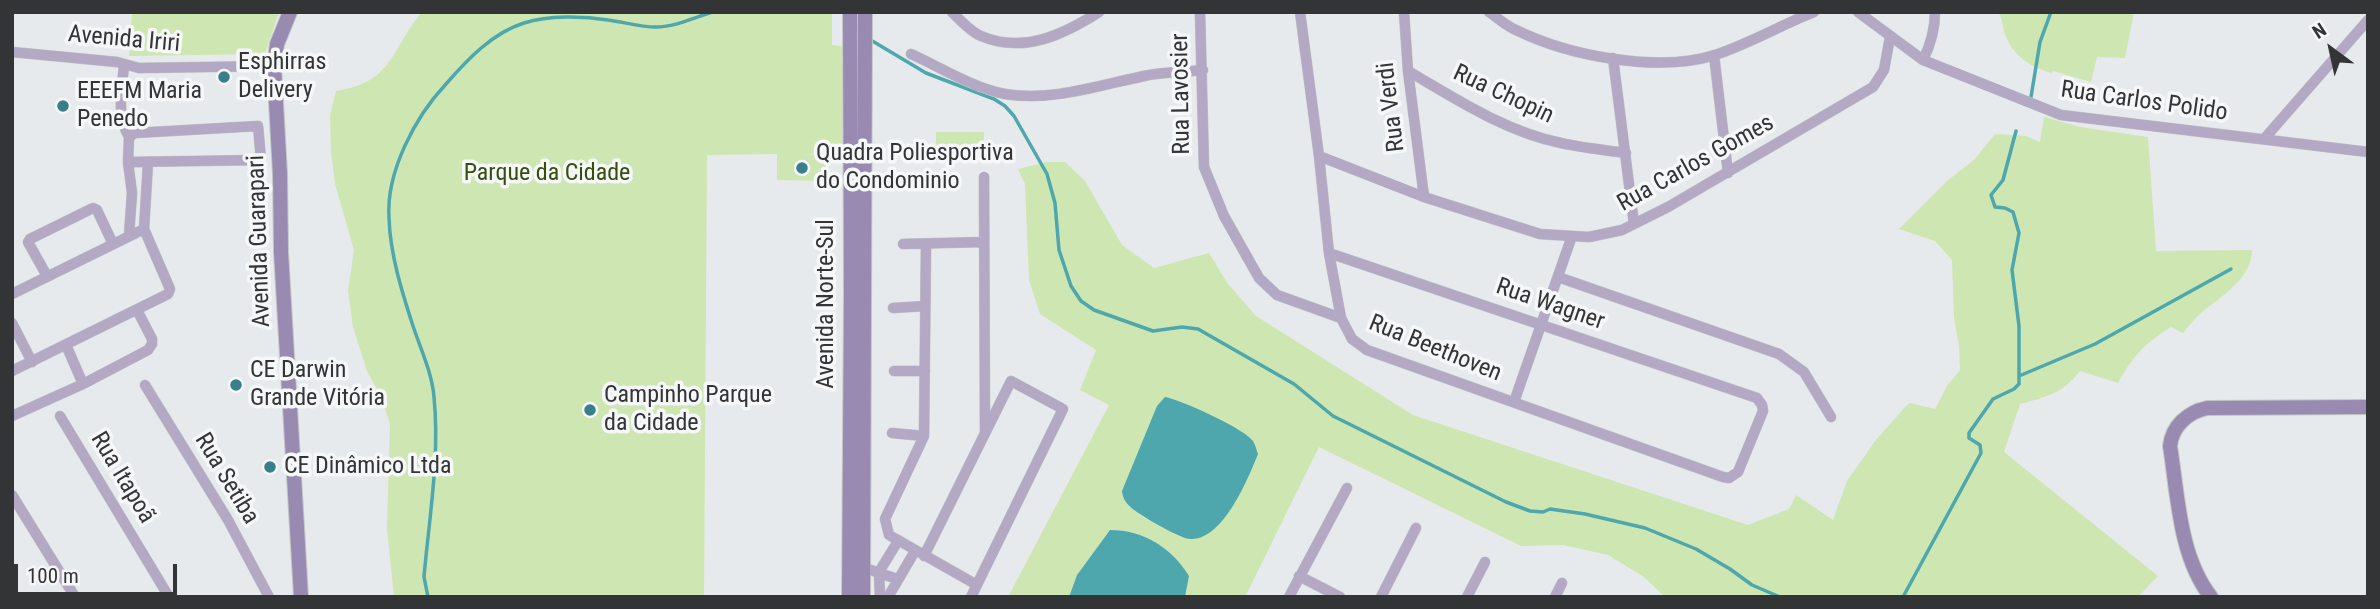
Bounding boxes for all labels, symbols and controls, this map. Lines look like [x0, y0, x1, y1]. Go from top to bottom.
north arrow [2296, 14, 2366, 84]
text: N [2308, 18, 2330, 44]
street label: Avenida Iriri [67, 21, 181, 59]
street label: Rua Lavosier [1167, 33, 1197, 155]
place label: Esphirras Delivery [238, 49, 326, 105]
street label: Rua Chopin [1448, 59, 1558, 131]
street label: Rua Verdi [1372, 61, 1412, 153]
marker: Esphirras Delivery [216, 69, 232, 85]
street label: Rua Carlos Polido [2059, 76, 2229, 128]
place label: EEEFM Maria Penedo [77, 78, 202, 134]
marker: EEEFM Maria Penedo [55, 98, 71, 114]
street label: Rua Carlos Gomes [1613, 109, 1779, 219]
place label: Quadra Poliesportiva do Condominio [816, 140, 1014, 196]
street label: Avenida Guarapari [243, 154, 277, 328]
park label: Parque da Cidade [464, 160, 630, 188]
marker: Quadra Poliesportiva do Condominio [794, 160, 810, 176]
street label: Avenida Norte-Sul [813, 219, 841, 389]
street label: Rua Wagner [1492, 273, 1608, 337]
street label: Rua Beethoven [1364, 309, 1506, 389]
place label: CE Darwin Grande Vitória [250, 357, 385, 413]
marker: CE Darwin Grande Vitória [228, 377, 244, 393]
place label: Campinho Parque da Cidade [604, 382, 772, 438]
marker: Campinho Parque da Cidade [582, 402, 598, 418]
street label: Rua Itapoã [84, 427, 160, 529]
street label: Rua Setiba [188, 428, 264, 530]
place label: CE Dinâmico Ltda [284, 453, 452, 481]
marker: CE Dinâmico Ltda [262, 459, 278, 475]
scale bar [18, 550, 180, 594]
text: 100 m [27, 564, 79, 588]

